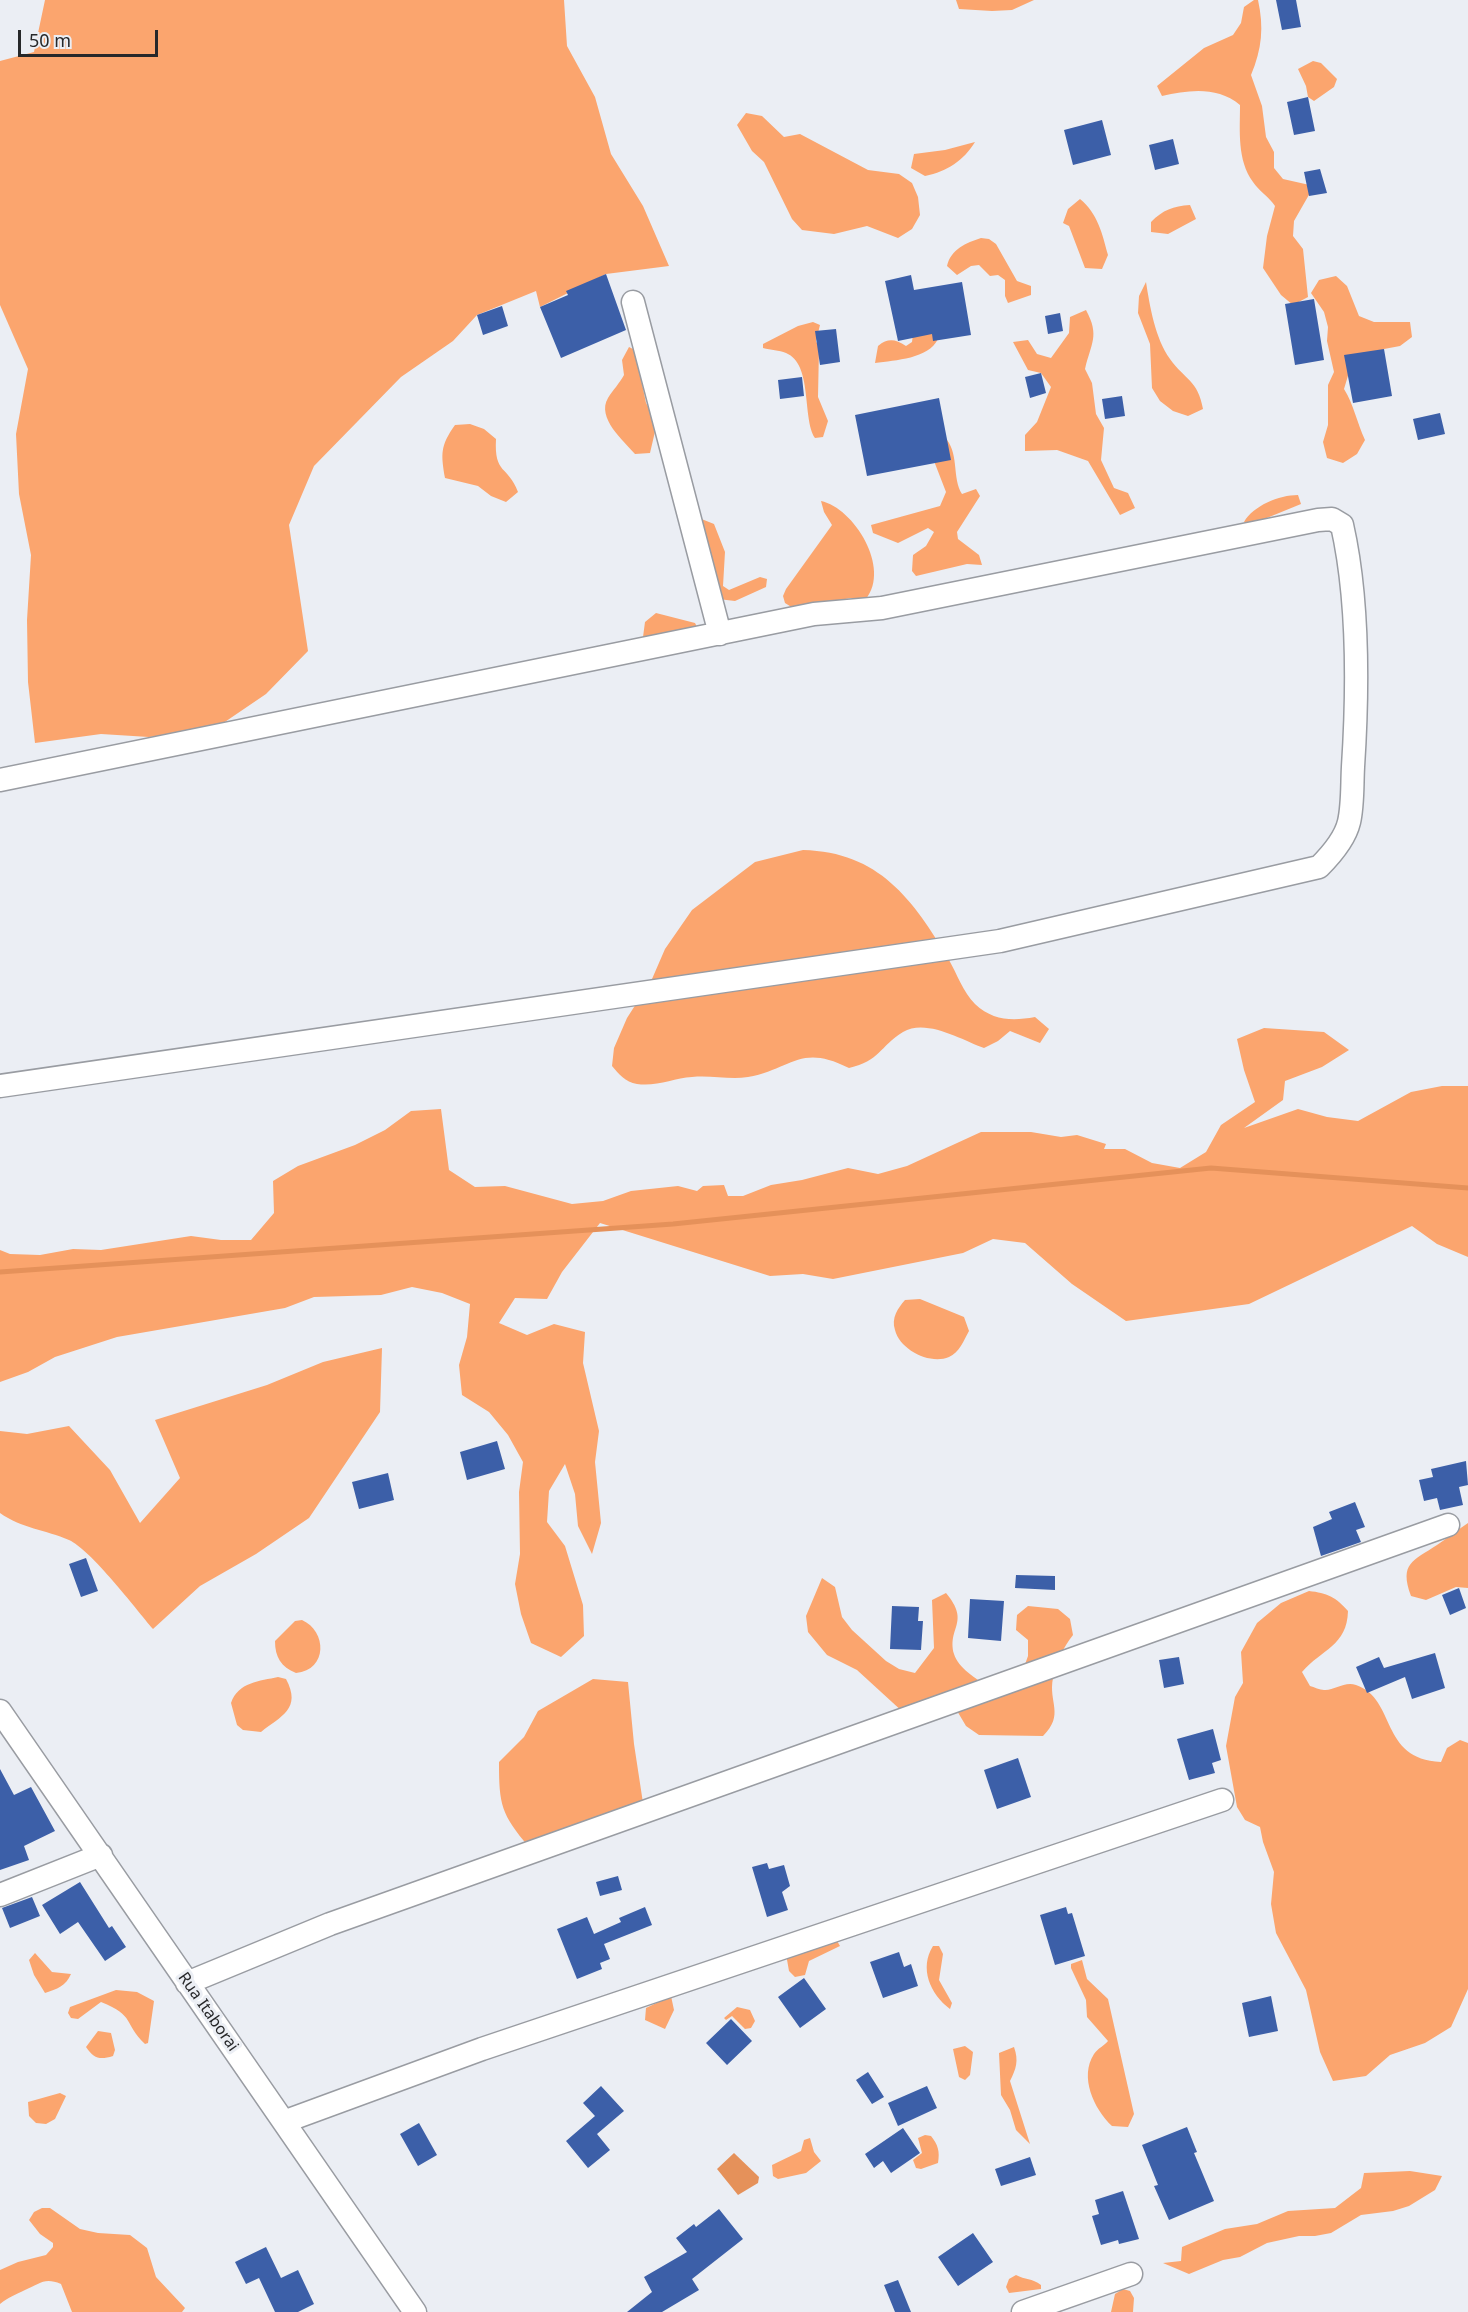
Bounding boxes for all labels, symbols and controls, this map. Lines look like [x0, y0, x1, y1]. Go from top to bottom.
scale bar [21, 18, 160, 56]
text: 50 m [29, 28, 71, 52]
street label: Rua Itaborai [174, 1969, 242, 2055]

